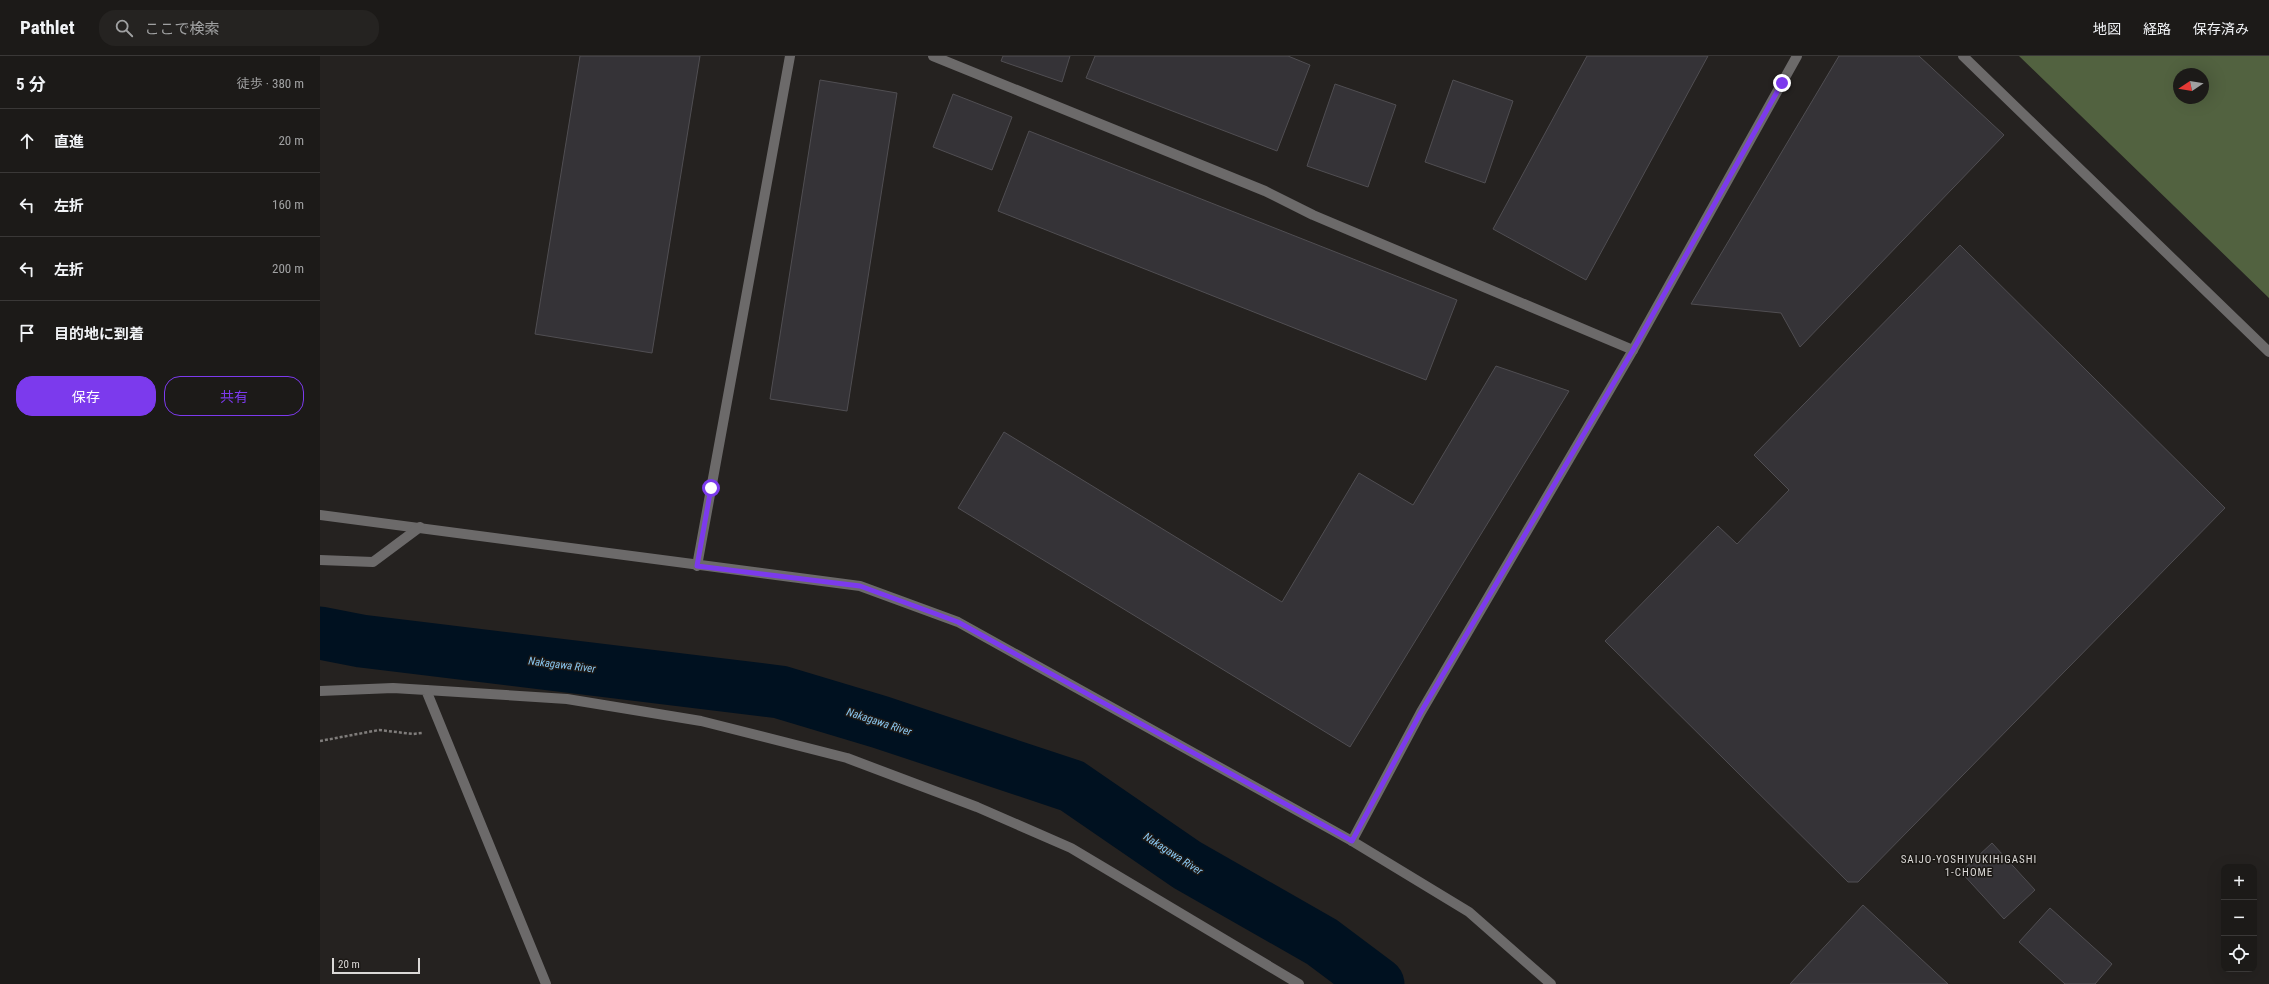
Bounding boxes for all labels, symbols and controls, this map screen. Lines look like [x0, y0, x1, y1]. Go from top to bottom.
search box [99, 10, 379, 46]
text: Pathlet [20, 16, 75, 39]
icon: search [113, 17, 135, 39]
text: ここで検索 [145, 20, 220, 38]
text: 地図 [2093, 21, 2121, 37]
text: 経路 [2143, 21, 2171, 37]
text: 保存済み [2193, 21, 2249, 37]
north arrow [2173, 68, 2209, 104]
text: 5 分 [16, 74, 46, 94]
route end [1773, 74, 1791, 92]
text: 徒歩 · 380 m [237, 76, 304, 91]
icon: ahead [16, 130, 38, 152]
text: 直進 [54, 133, 84, 151]
text: 20 m [278, 133, 304, 148]
icon: left [16, 194, 38, 216]
text: 左折 [54, 197, 84, 215]
text: 160 m [272, 197, 304, 212]
icon: left [16, 258, 38, 280]
text: 左折 [54, 261, 84, 279]
text: 200 m [272, 261, 304, 276]
icon: arrive [16, 322, 38, 344]
text: 目的地に到着 [54, 325, 144, 343]
button: 保存 [16, 376, 156, 416]
button: 共有 [164, 376, 304, 416]
route start [702, 479, 720, 497]
water label: Nakagawa River [528, 654, 597, 676]
water label: Nakagawa River [845, 705, 914, 739]
water label: Nakagawa River [1141, 830, 1205, 878]
district label: SAIJO-YOSHIYUKIHIGASHI 1-CHOME [1901, 853, 2037, 879]
map controls [2221, 864, 2257, 972]
button: + [2221, 864, 2257, 900]
button: − [2221, 900, 2257, 936]
button: locate [2221, 936, 2257, 972]
scale bar [332, 956, 420, 975]
text: 20 m [338, 958, 360, 971]

